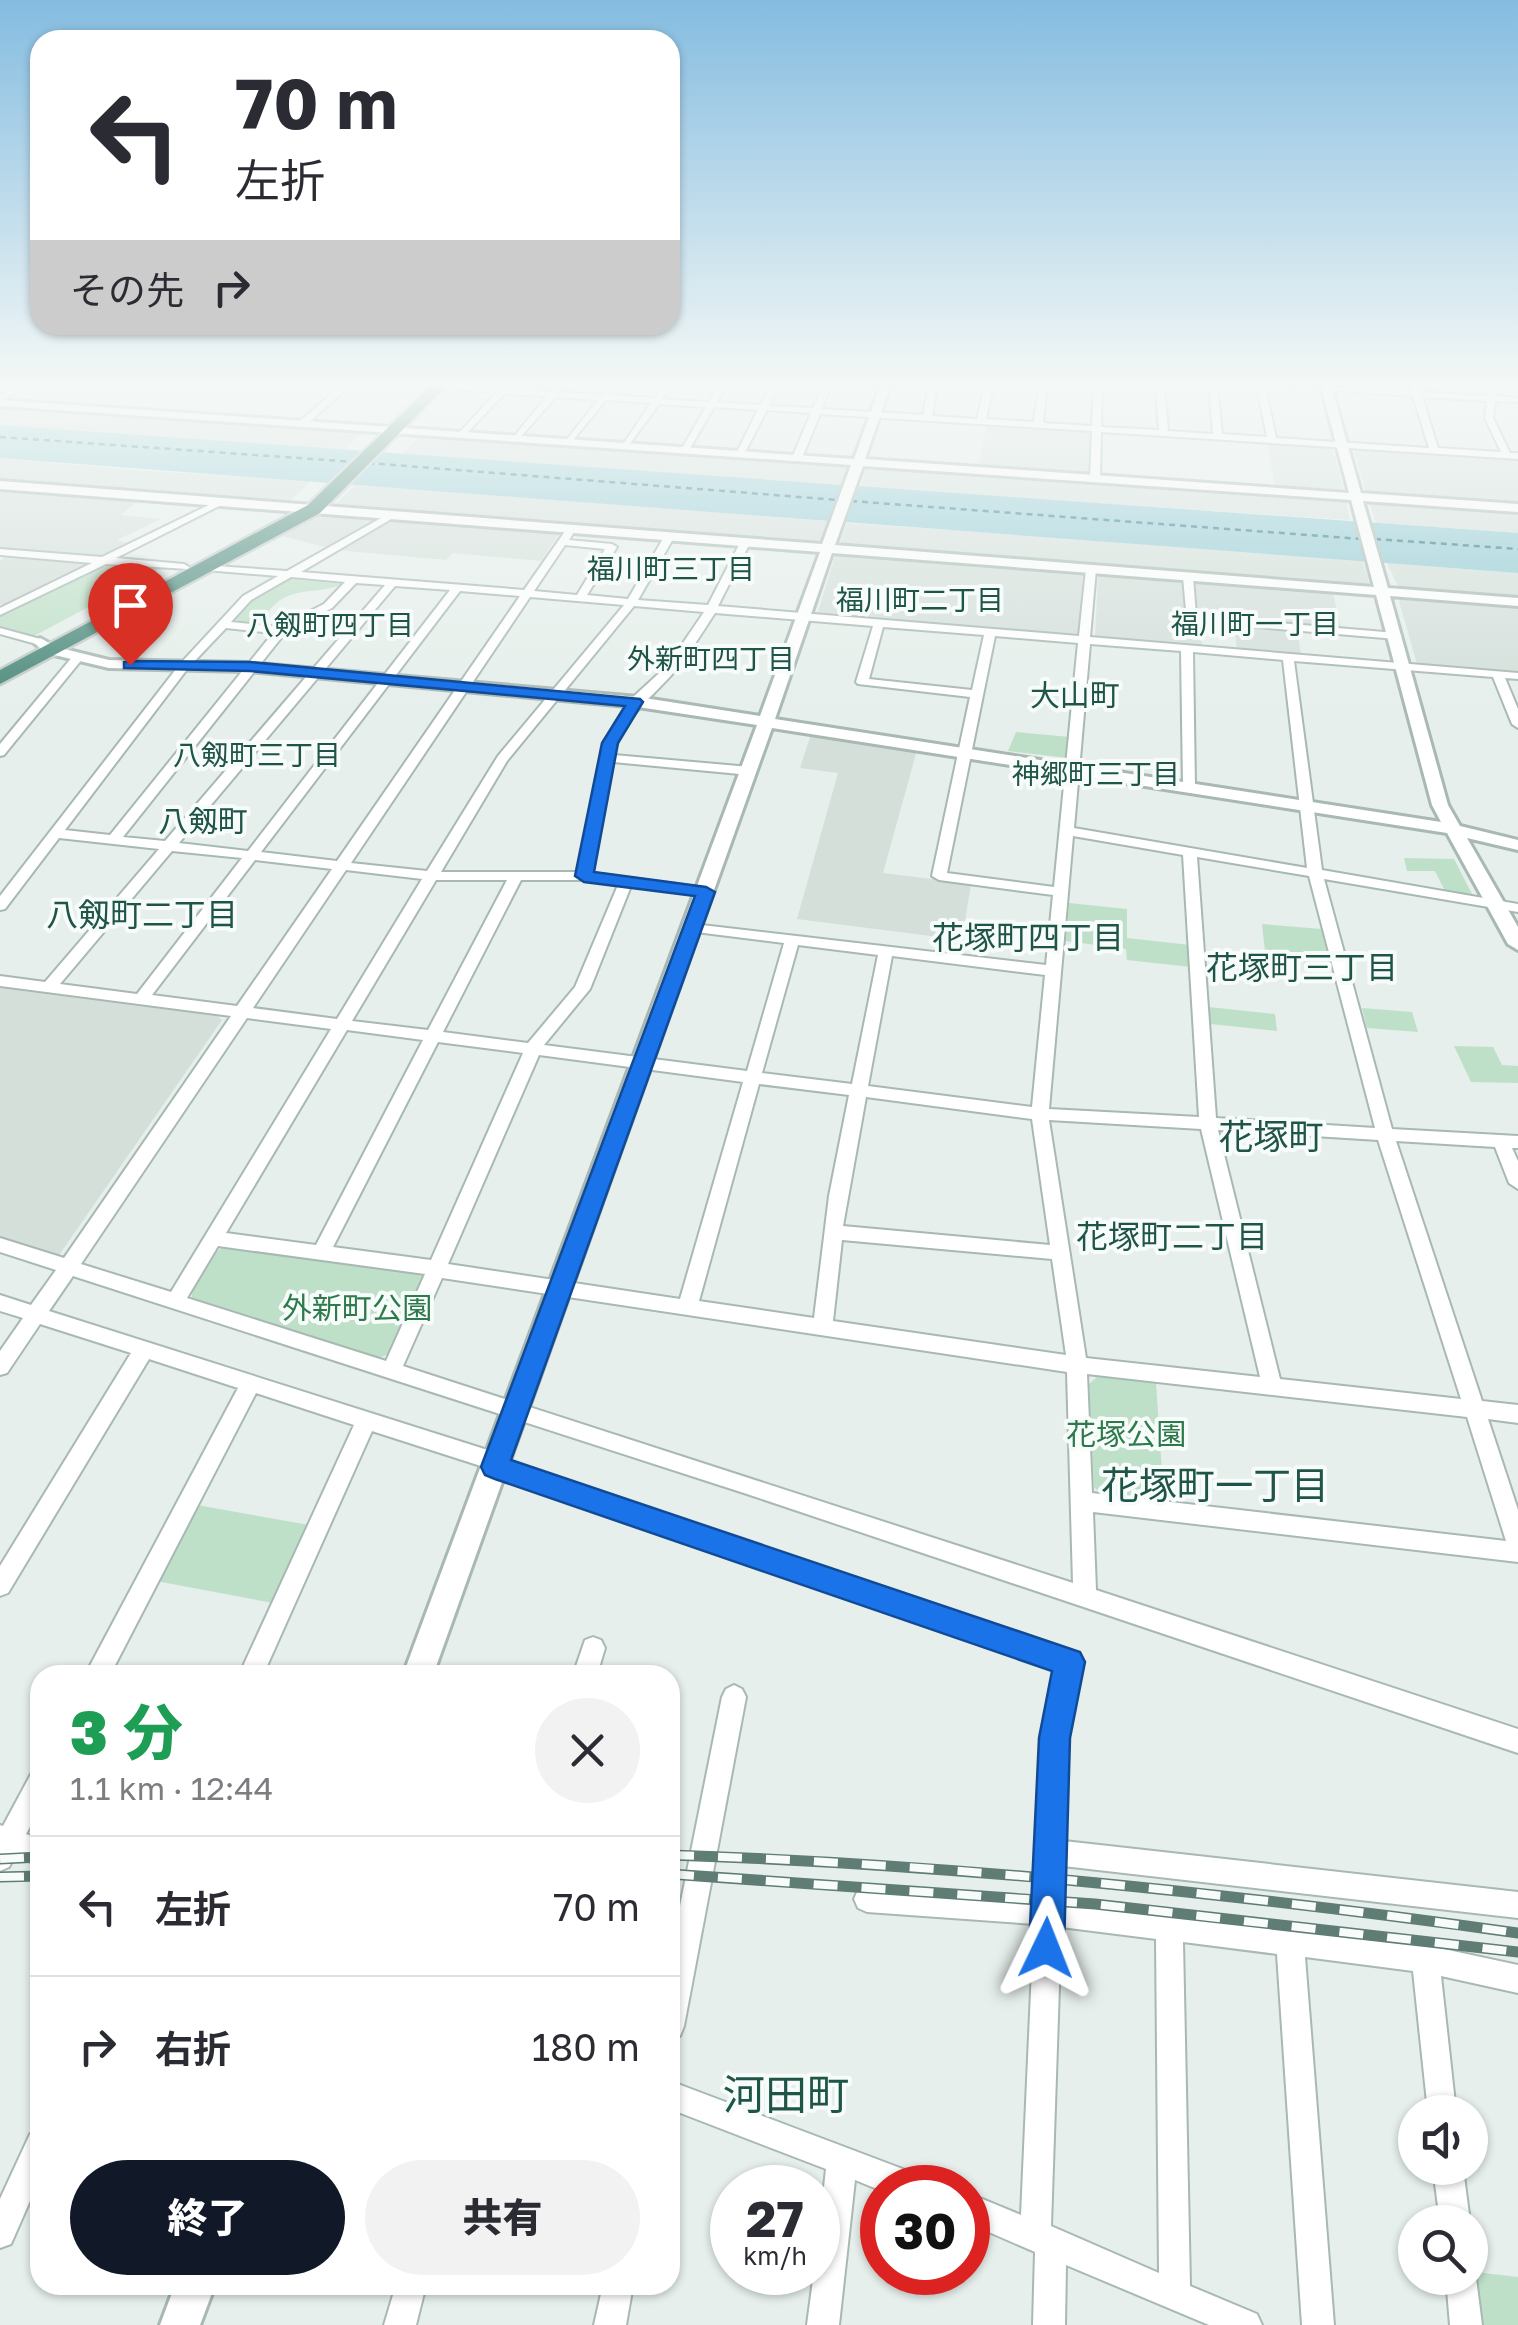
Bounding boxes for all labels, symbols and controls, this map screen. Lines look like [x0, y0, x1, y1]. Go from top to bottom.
text: 70 m [235, 60, 397, 144]
icon: left [70, 70, 200, 200]
text: 左折 [235, 153, 325, 207]
icon: right [204, 260, 259, 315]
text: その先 [70, 267, 184, 312]
district label: 福川町三丁目 [587, 552, 755, 585]
pin [88, 563, 173, 666]
icon: arrive [103, 578, 158, 633]
district label: 福川町二丁目 [836, 583, 1004, 616]
district label: 福川町一丁目 [1171, 607, 1339, 640]
district label: 八剱町四丁目 [246, 608, 414, 641]
district label: 外新町四丁目 [627, 642, 795, 675]
district label: 大山町 [1030, 677, 1120, 713]
district label: 八剱町三丁目 [173, 738, 341, 771]
district label: 神郷町三丁目 [1012, 757, 1180, 790]
district label: 八剱町 [158, 803, 248, 839]
district label: 八剱町二丁目 [46, 895, 238, 933]
district label: 花塚町四丁目 [932, 918, 1124, 956]
district label: 花塚町三丁目 [1206, 948, 1398, 986]
district label: 花塚町 [1218, 1115, 1324, 1157]
district label: 花塚町二丁目 [1076, 1217, 1268, 1255]
park label: 外新町公園 [282, 1290, 432, 1326]
park label: 花塚公園 [1066, 1416, 1186, 1452]
district label: 花塚町一丁目 [1101, 1462, 1329, 1507]
text: 3 分 [70, 1695, 183, 1767]
button: close [535, 1698, 640, 1803]
text: 1.1 km · 12:44 [70, 1769, 273, 1807]
icon: left [70, 1879, 125, 1934]
text: 70 m [553, 1884, 640, 1929]
text: 左折 [155, 1886, 231, 1931]
position arrow [994, 1896, 1098, 2000]
icon: right [70, 2019, 125, 2074]
text: 180 m [532, 2024, 640, 2069]
text: 右折 [155, 2026, 231, 2071]
district label: 河田町 [723, 2069, 849, 2119]
map controls [1398, 2095, 1488, 2295]
button: sound [1398, 2095, 1488, 2185]
button: 終了 [70, 2160, 345, 2275]
button: 共有 [365, 2160, 640, 2275]
speed limit sign: 30 [860, 2165, 990, 2295]
text: 27 [746, 2188, 804, 2248]
button: search [1398, 2205, 1488, 2295]
text: km/h [743, 2240, 807, 2271]

